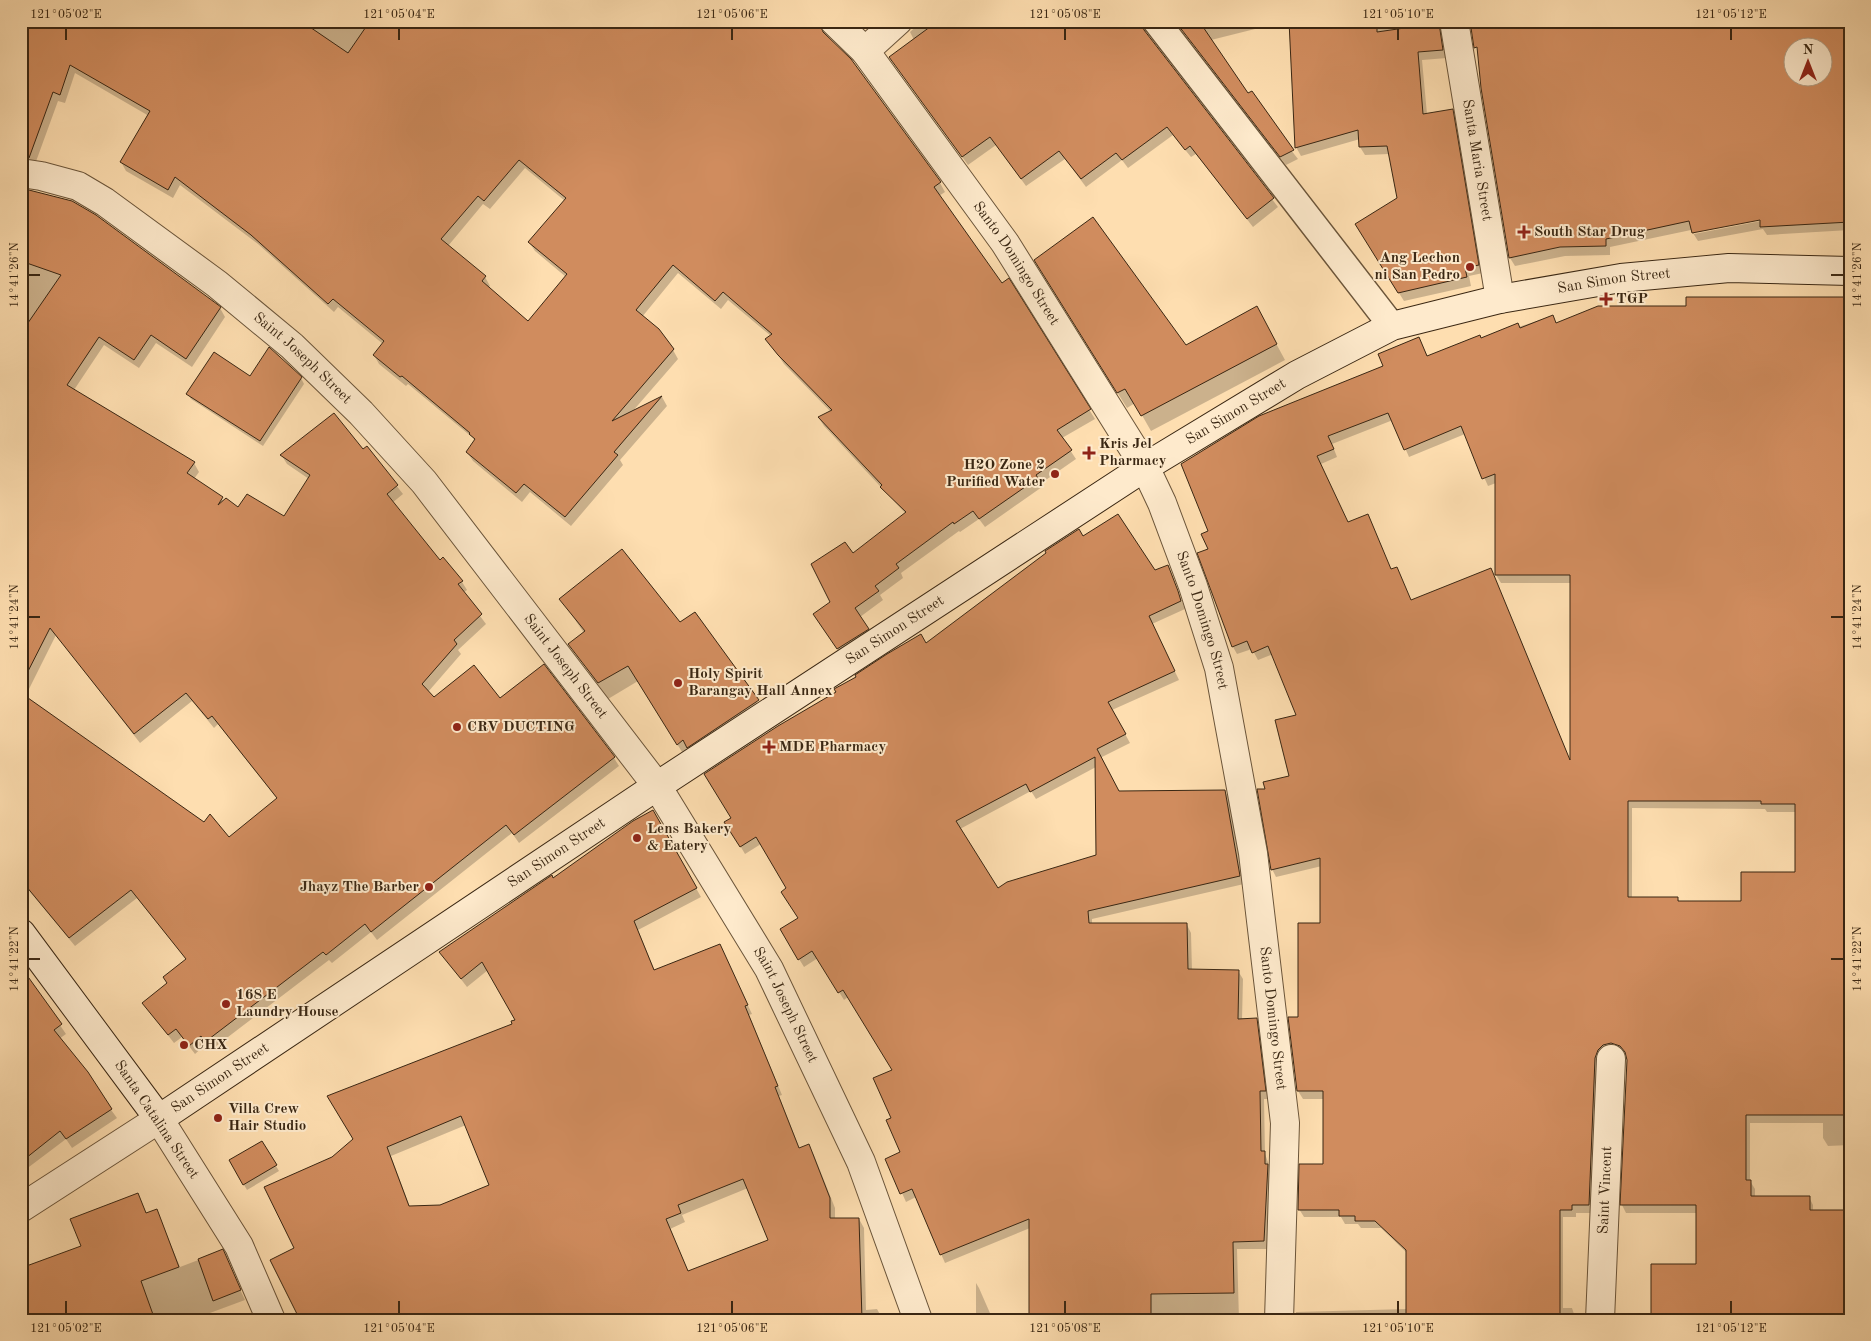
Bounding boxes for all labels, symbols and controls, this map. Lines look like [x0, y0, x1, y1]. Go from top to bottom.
text: 121°05'02"E [30, 8, 102, 21]
text: 121°05'04"E [363, 8, 435, 21]
text: 121°05'06"E [696, 8, 768, 21]
text: 121°05'08"E [1029, 8, 1101, 21]
text: 121°05'10"E [1362, 8, 1434, 21]
text: 121°05'12"E [1695, 8, 1767, 21]
north arrow [1784, 38, 1834, 88]
text: N [1803, 43, 1814, 57]
street label: Santa Maria Street [1460, 98, 1494, 222]
street label: Santo Domingo Street [970, 199, 1062, 328]
place label: South Star Drug [1534, 225, 1646, 240]
marker: South Star Drug [1518, 226, 1530, 238]
text: 14°41'26"N [9, 242, 21, 308]
text: 14°41'26"N [1852, 242, 1864, 308]
place label: Ang Lechon ni San Pedro [1375, 251, 1460, 283]
marker: Ang Lechon ni San Pedro [1464, 261, 1476, 273]
street label: San Simon Street [1556, 266, 1671, 296]
place label: TGP [1616, 292, 1648, 307]
marker: TGP [1600, 293, 1612, 305]
street label: Saint Joseph Street [250, 310, 354, 407]
street label: San Simon Street [1183, 376, 1289, 448]
place label: Kris Jel Pharmacy [1099, 437, 1167, 469]
marker: Kris Jel Pharmacy [1083, 447, 1095, 459]
place label: H2O Zone 2 Purified Water [946, 458, 1045, 490]
marker: H2O Zone 2 Purified Water [1049, 468, 1061, 480]
street label: Santo Domingo Street [1173, 549, 1230, 691]
text: 14°41'24"N [9, 584, 21, 650]
text: 14°41'24"N [1852, 584, 1864, 650]
street label: San Simon Street [843, 593, 947, 668]
street label: Saint Joseph Street [521, 611, 610, 721]
place label: Holy Spirit Barangay Hall Annex [688, 667, 833, 699]
marker: Holy Spirit Barangay Hall Annex [672, 677, 684, 689]
place label: CRV DUCTING [467, 720, 575, 735]
marker: CRV DUCTING [451, 721, 463, 733]
place label: MDE Pharmacy [779, 740, 886, 755]
marker: MDE Pharmacy [763, 741, 775, 753]
street label: San Simon Street [505, 815, 608, 891]
place label: Lens Bakery & Eatery [647, 822, 731, 854]
marker: Lens Bakery & Eatery [631, 832, 643, 844]
place label: Jhayz The Barber [300, 880, 419, 895]
marker: Jhayz The Barber [423, 881, 435, 893]
text: 14°41'22"N [9, 926, 21, 992]
text: 14°41'22"N [1852, 926, 1864, 992]
street label: Saint Joseph Street [750, 944, 820, 1065]
street label: Santo Domingo Street [1257, 946, 1289, 1091]
place label: 168 E Laundry House [236, 988, 339, 1020]
marker: 168 E Laundry House [220, 998, 232, 1010]
place label: CHX [194, 1038, 228, 1053]
marker: CHX [178, 1039, 190, 1051]
street label: San Simon Street [168, 1040, 272, 1116]
street label: Santa Catalina Street [111, 1058, 201, 1182]
place label: Villa Crew Hair Studio [228, 1102, 306, 1134]
marker: Villa Crew Hair Studio [212, 1112, 224, 1124]
street label: Saint Vincent [1596, 1146, 1615, 1235]
text: 121°05'02"E [30, 1322, 102, 1335]
text: 121°05'04"E [363, 1322, 435, 1335]
text: 121°05'06"E [696, 1322, 768, 1335]
text: 121°05'08"E [1029, 1322, 1101, 1335]
text: 121°05'10"E [1362, 1322, 1434, 1335]
text: 121°05'12"E [1695, 1322, 1767, 1335]

